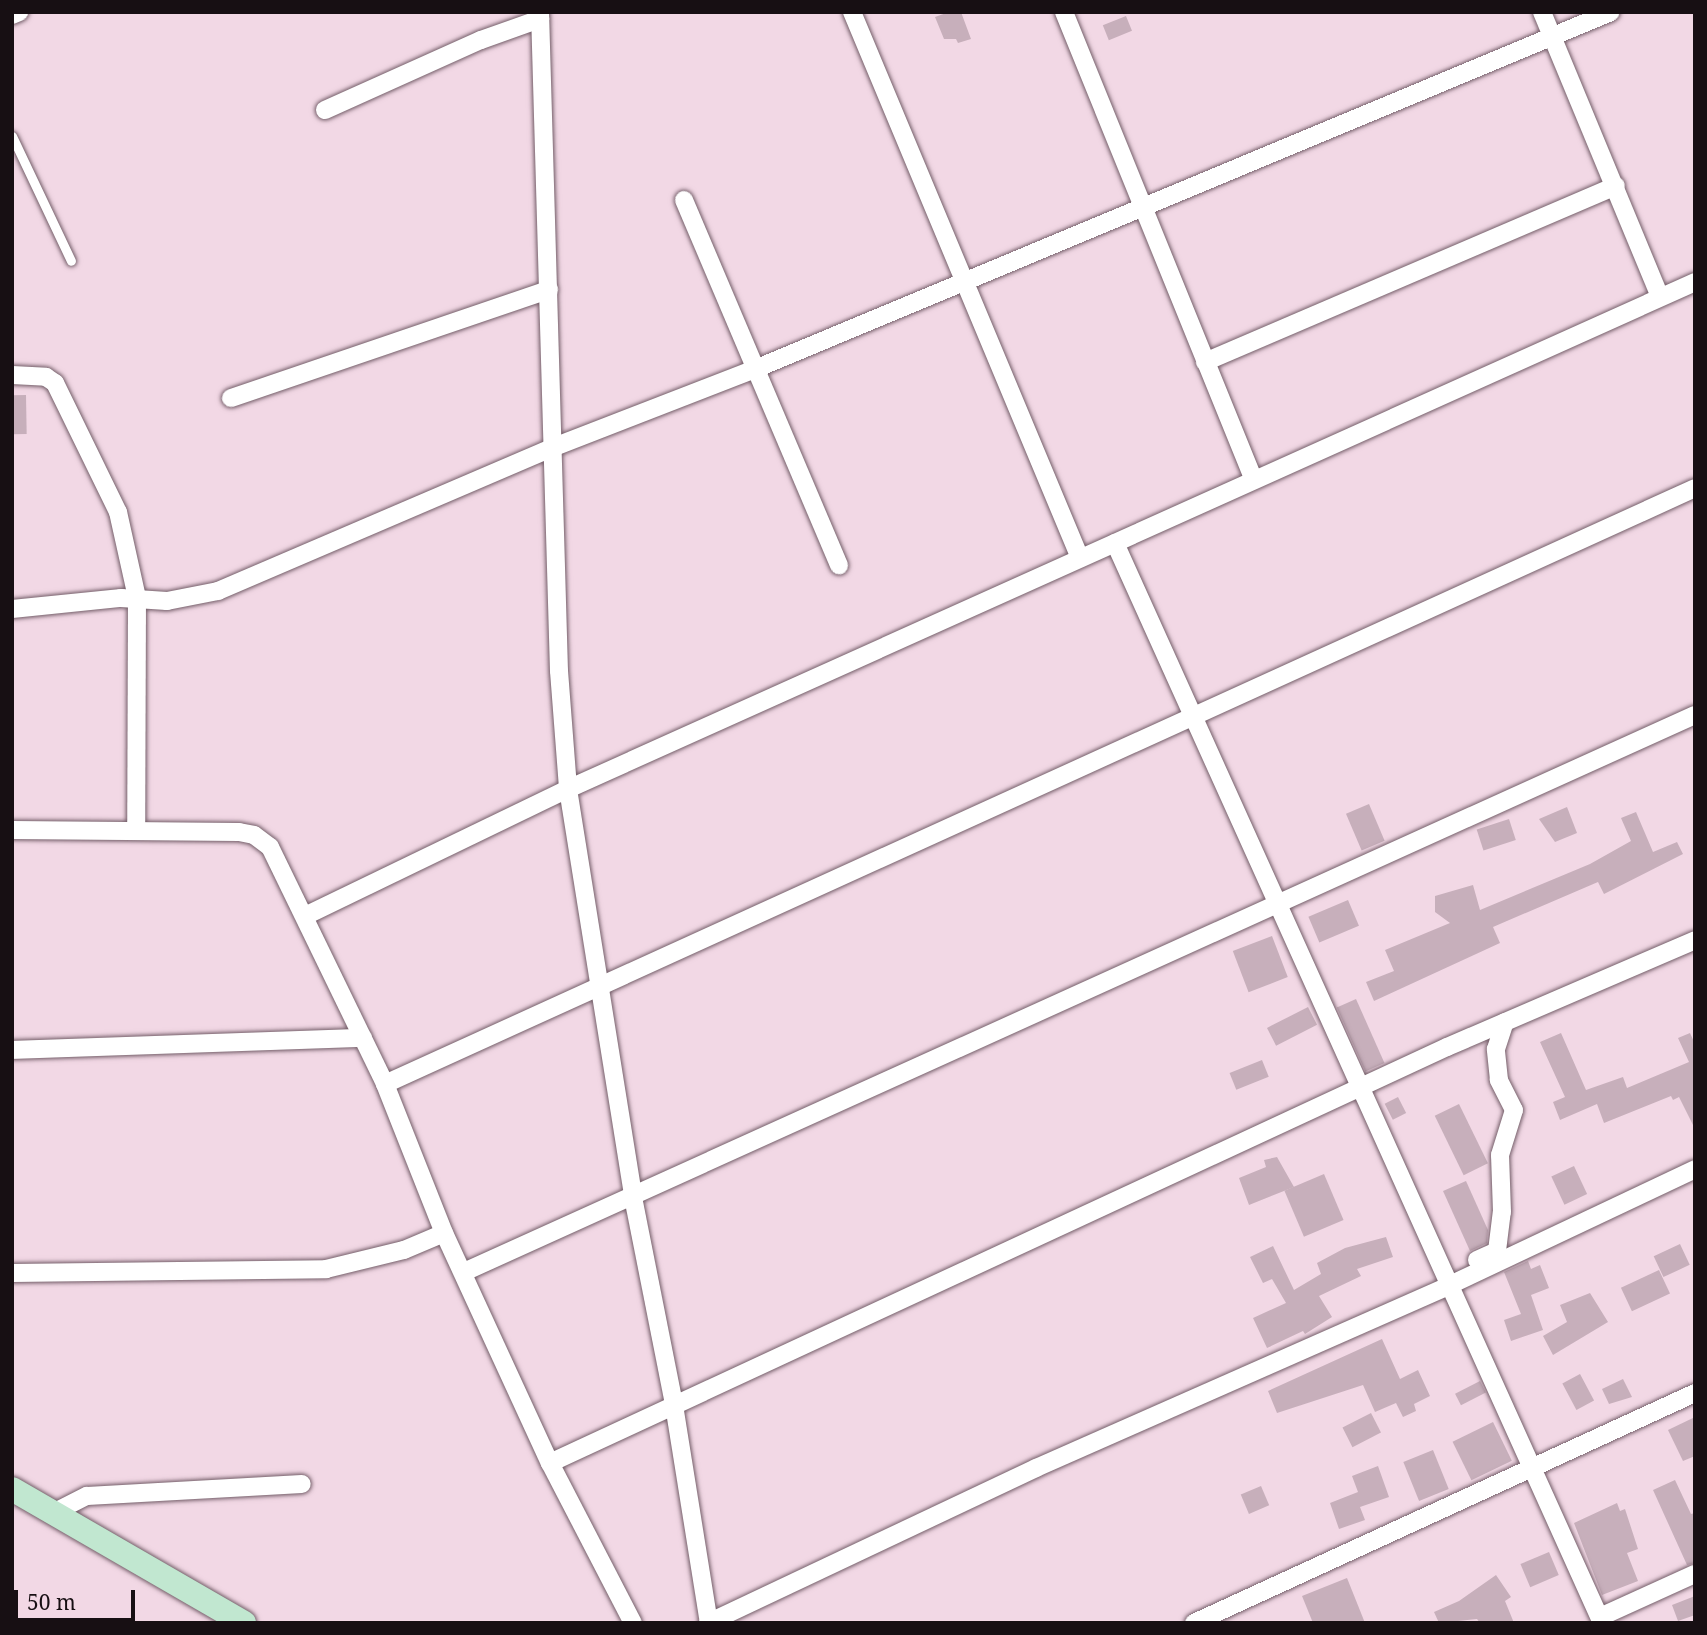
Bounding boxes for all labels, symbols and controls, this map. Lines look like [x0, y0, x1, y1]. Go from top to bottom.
scale bar [18, 1576, 138, 1620]
text: 50 m [27, 1588, 76, 1616]

